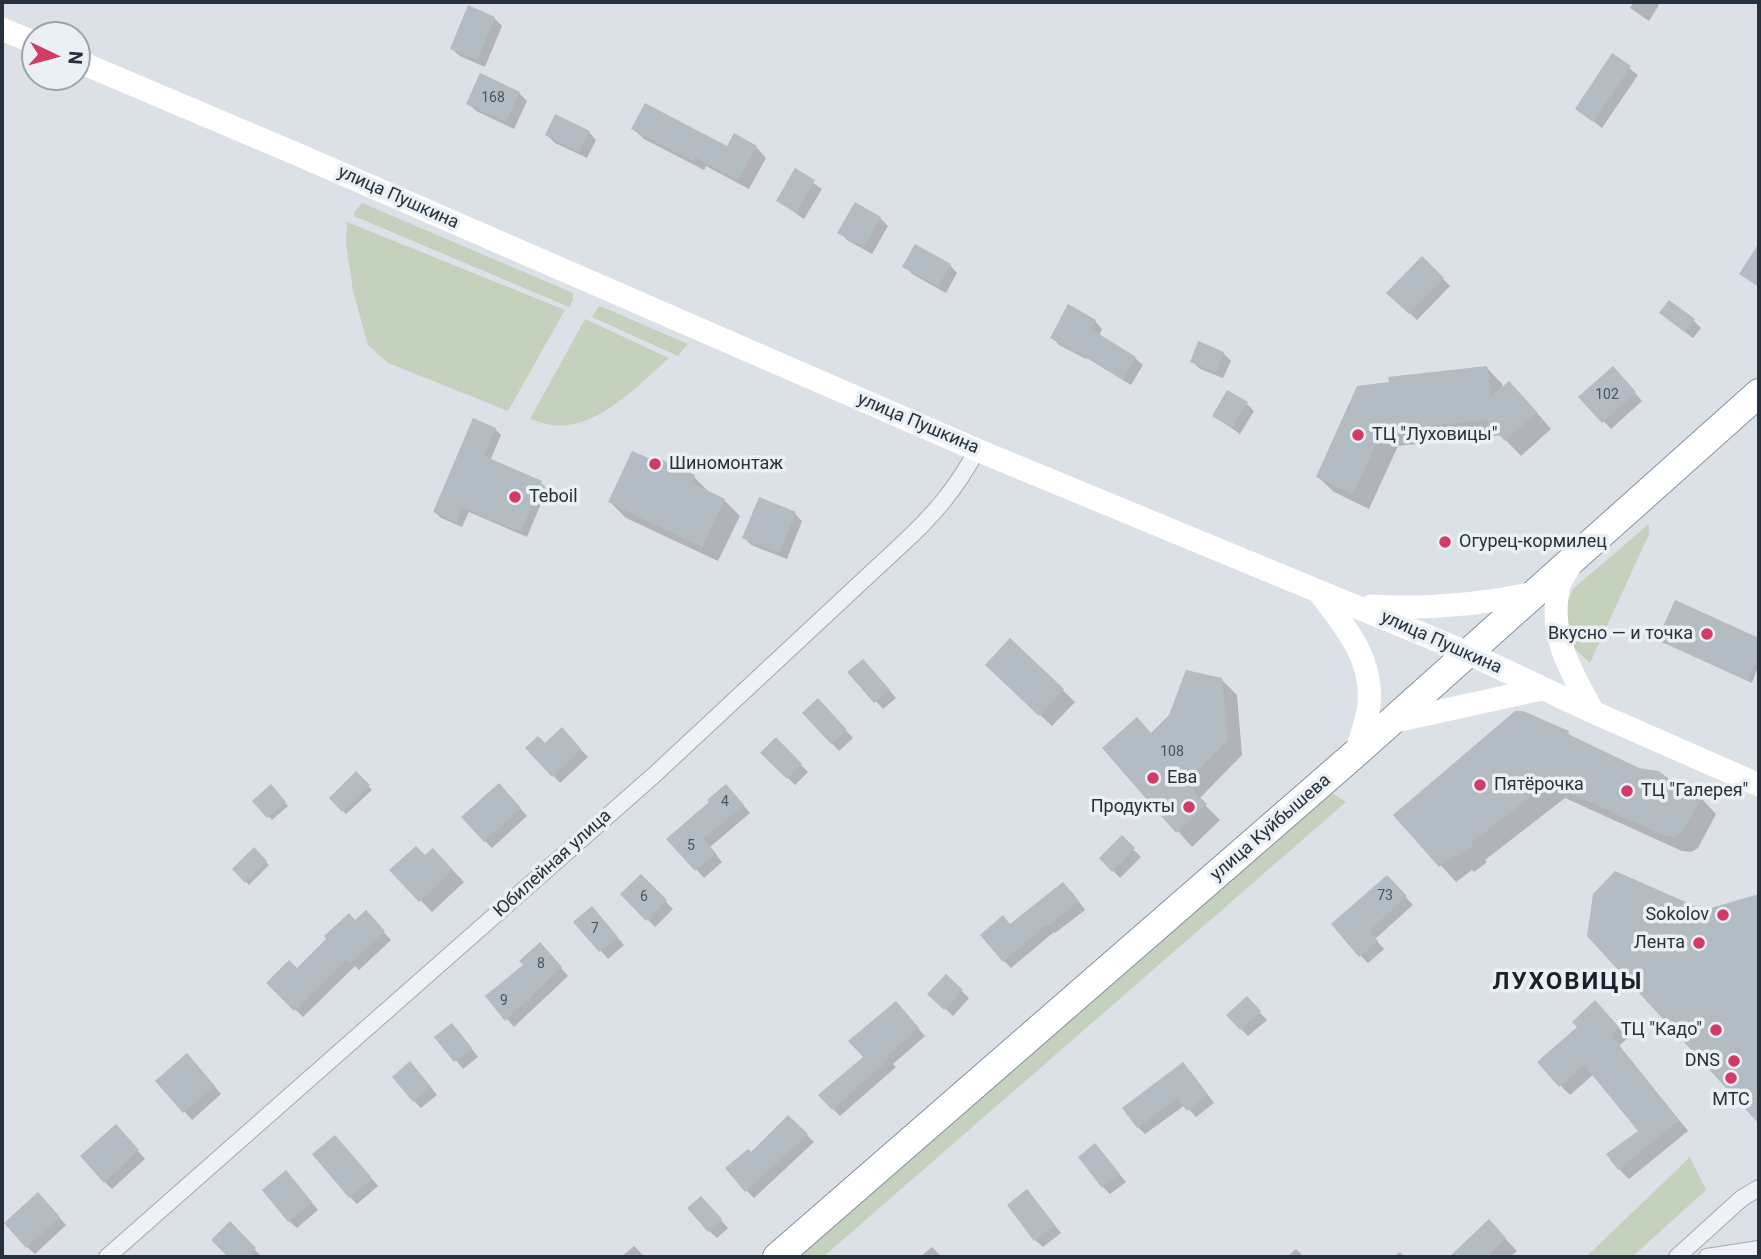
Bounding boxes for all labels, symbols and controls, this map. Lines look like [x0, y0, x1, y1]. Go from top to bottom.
north arrow [21, 21, 91, 91]
text: N [63, 50, 87, 65]
house number: 168 [481, 90, 505, 106]
street label: улица Пушкина [334, 162, 462, 234]
house number: 102 [1595, 387, 1619, 403]
street label: улица Пушкина [854, 389, 982, 459]
place label: ТЦ "Луховицы" [1372, 424, 1498, 446]
marker: ТЦ "Луховицы" [1350, 427, 1366, 443]
place label: Шиномонтаж [669, 453, 783, 475]
marker: Шиномонтаж [647, 456, 663, 472]
place label: Teboil [529, 486, 578, 508]
marker: Teboil [507, 489, 523, 505]
place label: Огурец-кормилец [1459, 531, 1607, 553]
marker: Огурец-кормилец [1437, 534, 1453, 550]
street label: улица Пушкина [1377, 607, 1505, 679]
place label: Вкусно — и точка [1548, 623, 1693, 645]
marker: Вкусно — и точка [1699, 626, 1715, 642]
house number: 108 [1160, 744, 1184, 760]
place label: Ева [1167, 767, 1197, 789]
marker: Ева [1145, 770, 1161, 786]
street label: улица Куйбышева [1207, 770, 1335, 886]
place label: Пятёрочка [1494, 774, 1584, 796]
marker: Пятёрочка [1472, 777, 1488, 793]
place label: ТЦ "Галерея" [1641, 780, 1748, 802]
marker: ТЦ "Галерея" [1619, 783, 1635, 799]
house number: 4 [721, 794, 729, 810]
place label: Продукты [1091, 796, 1175, 818]
marker: Продукты [1181, 799, 1197, 815]
street label: Юбилейная улица [490, 806, 616, 922]
house number: 5 [687, 838, 695, 854]
house number: 73 [1377, 888, 1393, 904]
house number: 6 [640, 889, 648, 905]
place label: Sokolov [1645, 904, 1709, 926]
marker: Sokolov [1715, 907, 1731, 923]
house number: 7 [591, 921, 599, 937]
place label: Лента [1634, 932, 1685, 954]
marker: Лента [1691, 935, 1707, 951]
house number: 8 [537, 956, 545, 972]
district label: ЛУХОВИЦЫ [1494, 969, 1642, 997]
house number: 9 [500, 993, 508, 1009]
place label: ТЦ "Кадо" [1621, 1019, 1702, 1041]
marker: ТЦ "Кадо" [1708, 1022, 1724, 1038]
place label: DNS [1685, 1050, 1720, 1072]
marker: DNS [1726, 1053, 1742, 1069]
marker: МТС [1723, 1070, 1739, 1086]
place label: МТС [1712, 1089, 1750, 1111]

